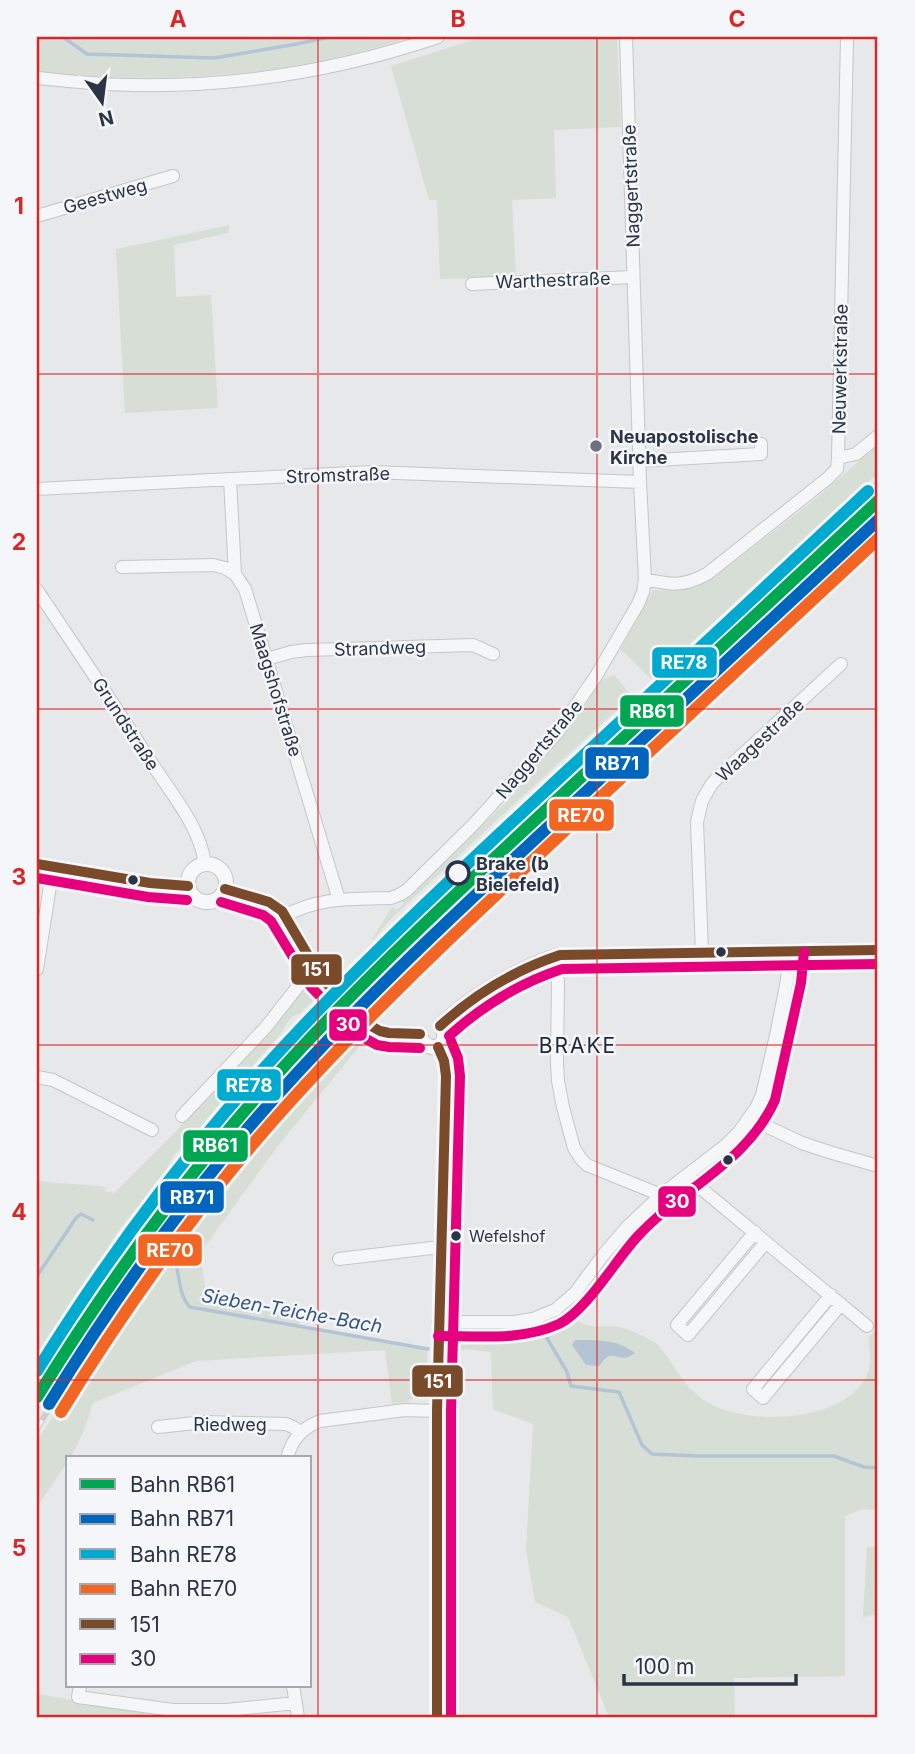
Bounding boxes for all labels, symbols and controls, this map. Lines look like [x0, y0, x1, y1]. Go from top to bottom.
text: A [169, 5, 187, 33]
text: B [450, 5, 466, 33]
text: C [728, 5, 746, 33]
north arrow [66, 66, 136, 136]
text: N [96, 105, 116, 131]
street label: Naggertstraße [618, 124, 644, 248]
street label: Geestweg [61, 174, 149, 218]
text: 1 [14, 192, 24, 220]
street label: Warthestraße [495, 268, 611, 292]
street label: Neuwerkstraße [828, 304, 852, 434]
place label: Neuapostolische Kirche [610, 426, 759, 468]
marker: Neuapostolische Kirche [588, 438, 604, 454]
street label: Stromstraße [285, 463, 391, 487]
text: 2 [12, 528, 26, 556]
street label: Maagshofstraße [246, 621, 306, 759]
street label: Strandweg [334, 636, 426, 660]
line badge: RE78 [651, 646, 718, 679]
text: RE78 [660, 651, 708, 674]
street label: Grundstraße [88, 674, 164, 774]
line badge: RB61 [619, 694, 685, 728]
street label: Waagestraße [712, 694, 808, 786]
street label: Naggertstraße [491, 695, 587, 803]
text: RB61 [629, 700, 675, 723]
line badge: RB71 [584, 746, 650, 780]
text: RB71 [595, 752, 639, 775]
line badge: RE70 [548, 798, 615, 832]
text: RE70 [557, 804, 605, 827]
place label: Brake (b Bielefeld) [476, 853, 560, 895]
marker: Brake (b Bielefeld) [446, 861, 470, 885]
text: 3 [12, 863, 26, 891]
unlabelled marker [126, 873, 140, 887]
unlabelled marker [714, 945, 728, 959]
line badge: 151 [290, 953, 343, 986]
text: 151 [302, 958, 330, 981]
line badge: 30 [328, 1008, 368, 1042]
text: 30 [335, 1013, 361, 1036]
district label: BRAKE [539, 1033, 617, 1058]
line badge: RE78 [216, 1068, 282, 1102]
text: RE78 [225, 1074, 273, 1097]
line badge: RB61 [182, 1129, 249, 1163]
text: RB61 [192, 1134, 238, 1157]
unlabelled marker [721, 1153, 735, 1167]
line badge: RB71 [159, 1180, 225, 1214]
line badge: 30 [657, 1185, 697, 1218]
text: RB71 [170, 1186, 214, 1209]
text: 30 [664, 1190, 690, 1213]
text: 4 [11, 1198, 27, 1226]
place label: Wefelshof [469, 1226, 545, 1246]
marker: Wefelshof [449, 1229, 463, 1243]
line badge: RE70 [137, 1233, 203, 1267]
text: RE70 [146, 1239, 194, 1262]
water label: Sieben-Teiche-Bach [200, 1284, 384, 1338]
line badge: 151 [411, 1364, 464, 1398]
text: 151 [424, 1370, 452, 1393]
street label: Riedweg [193, 1414, 267, 1435]
legend [66, 1456, 312, 1688]
text: Bahn RB61 [130, 1472, 235, 1497]
text: Bahn RB71 [130, 1506, 234, 1531]
text: 5 [12, 1534, 26, 1562]
text: Bahn RE78 [130, 1542, 237, 1567]
text: Bahn RE70 [130, 1576, 237, 1601]
text: 151 [130, 1612, 160, 1637]
scale bar [624, 1642, 796, 1686]
text: 30 [130, 1646, 156, 1671]
text: 100 m [635, 1654, 694, 1679]

